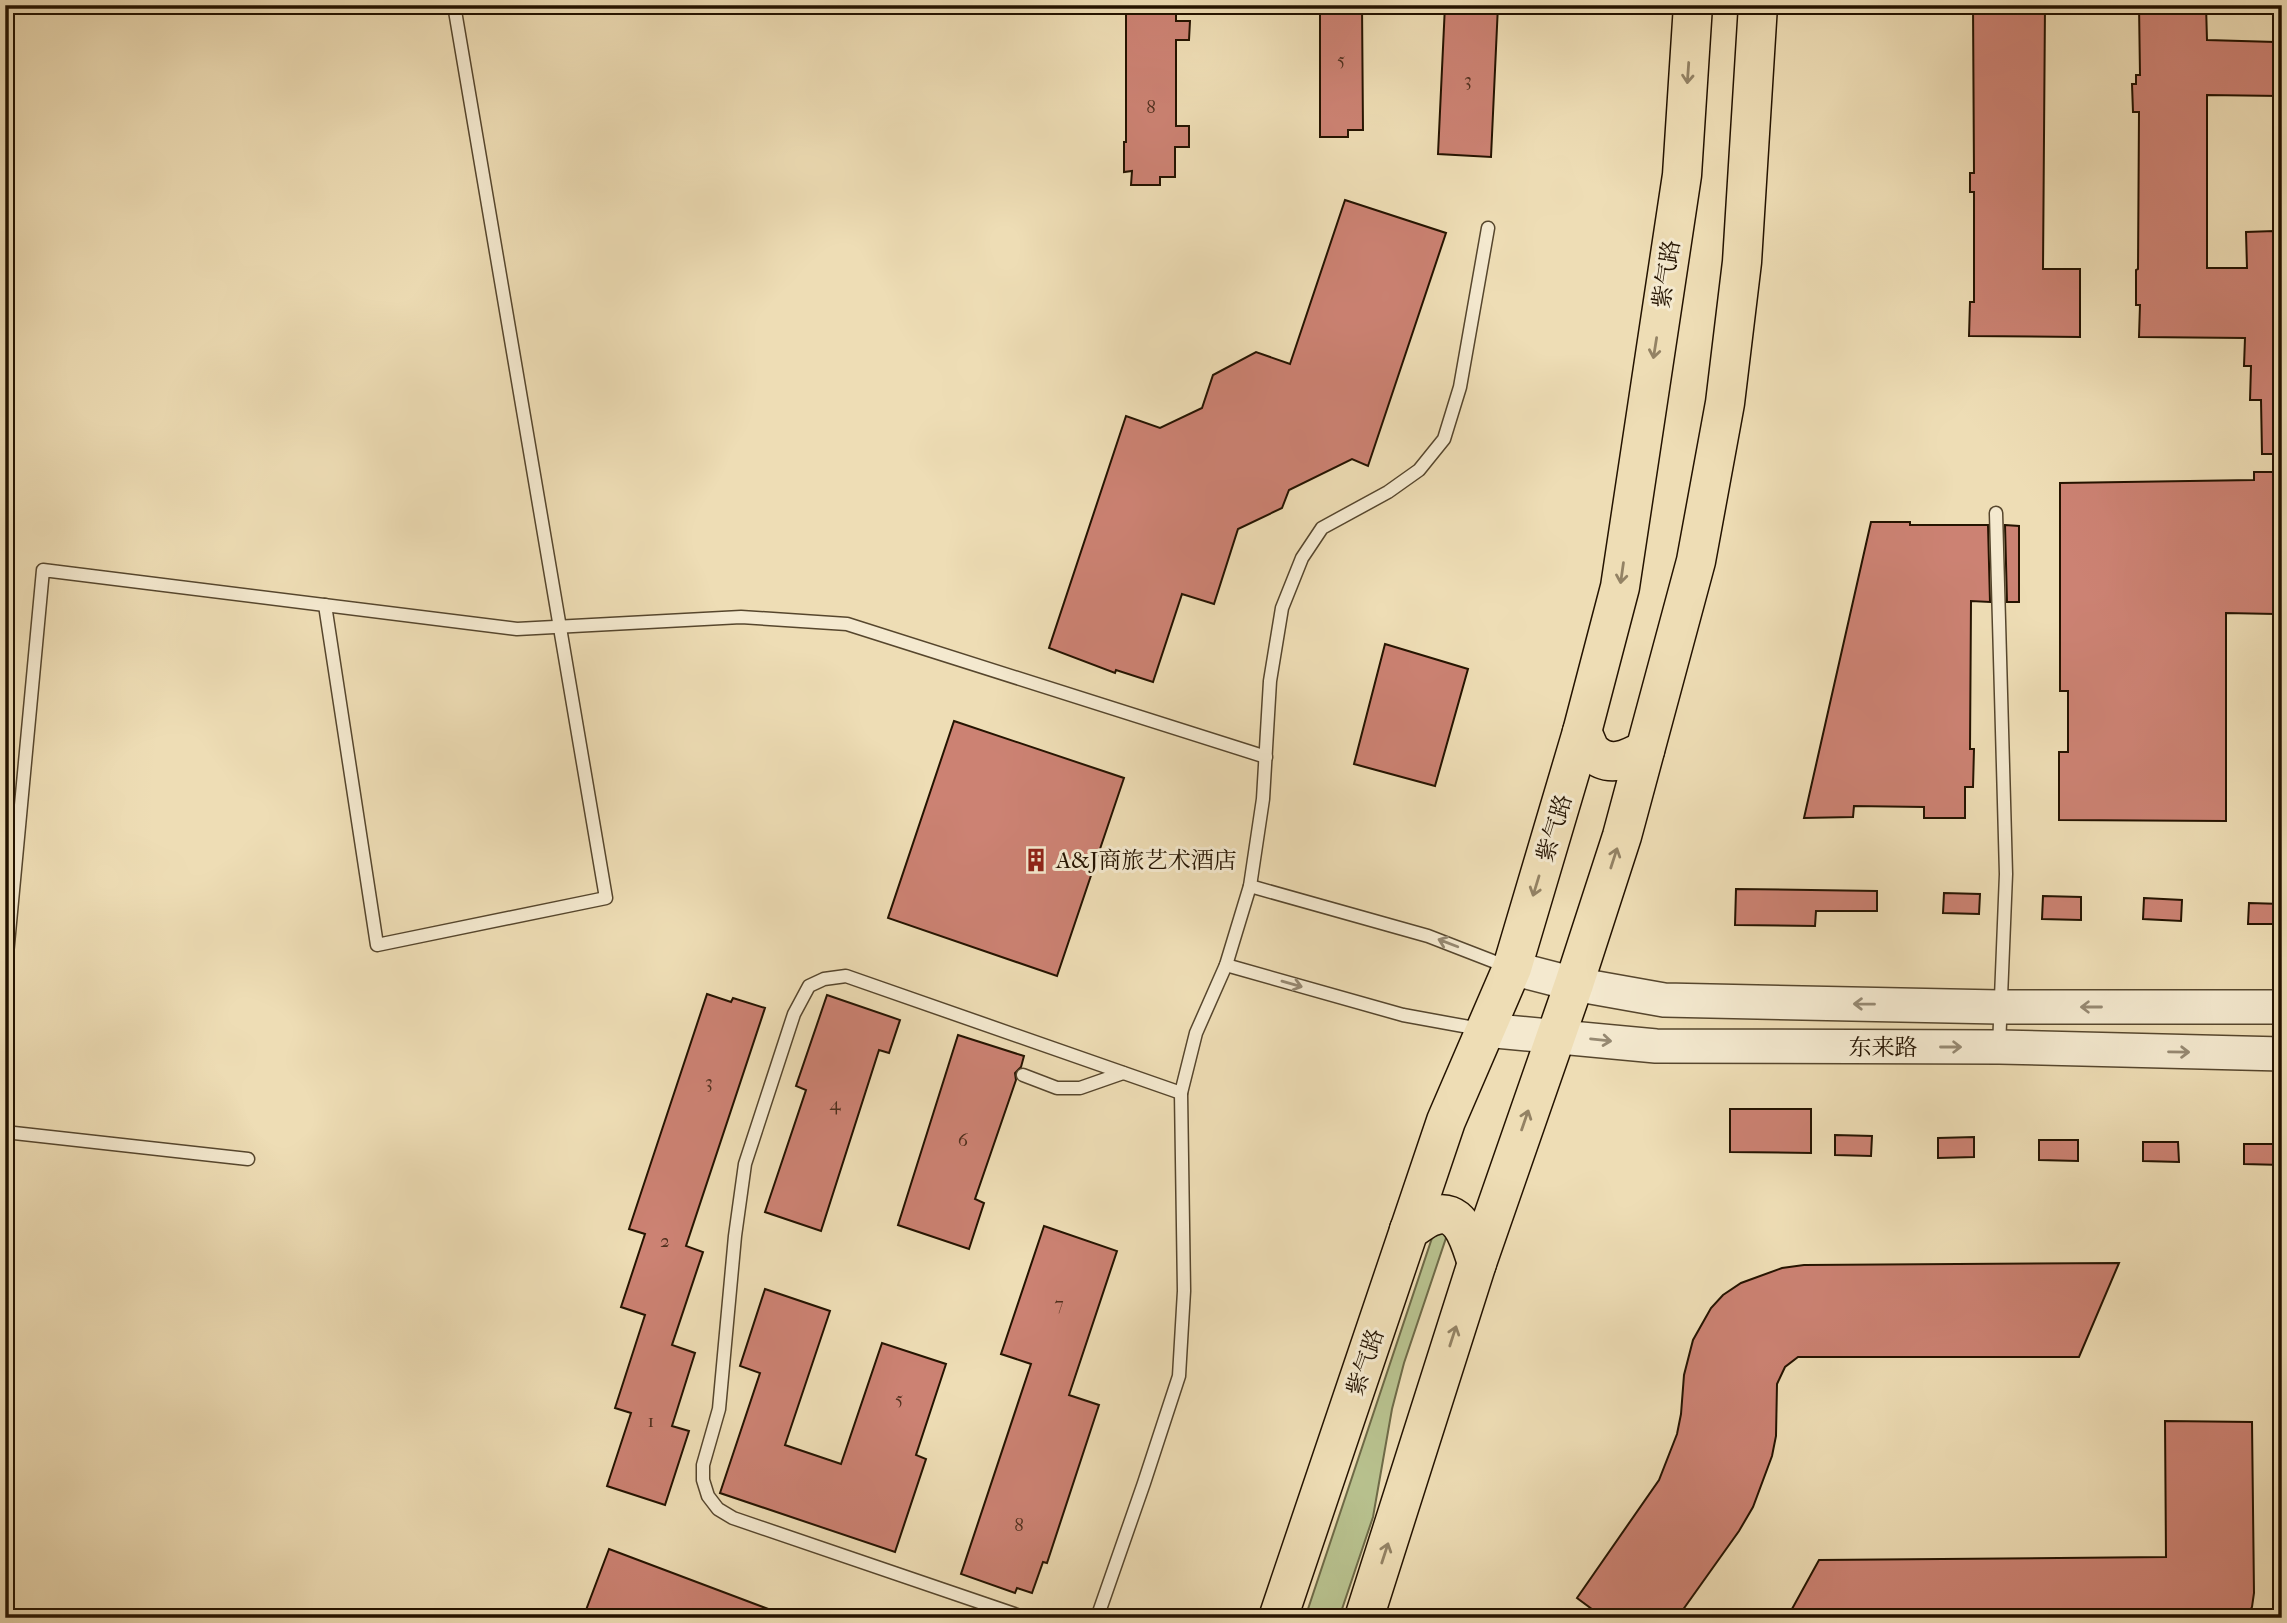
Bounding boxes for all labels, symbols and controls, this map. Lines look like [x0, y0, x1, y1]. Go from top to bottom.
house number: 5 [1337, 49, 1345, 71]
one-way arrow [1682, 62, 1695, 85]
house number: 3 [1464, 69, 1472, 91]
house number: 8 [1146, 96, 1156, 118]
street label: 紫气路 [1648, 238, 1685, 310]
one-way arrow [1648, 336, 1661, 358]
one-way arrow [1615, 561, 1628, 584]
street label: 紫气路 [1531, 791, 1577, 865]
building icon: A&J商旅艺术酒店 [1022, 846, 1050, 874]
place label: A&J商旅艺术酒店 [1055, 847, 1236, 874]
one-way arrow [1609, 848, 1622, 870]
one-way arrow [1529, 875, 1542, 897]
one-way arrow [1438, 936, 1460, 949]
one-way arrow [1280, 978, 1302, 991]
one-way arrow [1852, 998, 1875, 1011]
one-way arrow [2080, 1000, 2103, 1014]
one-way arrow [1590, 1034, 1612, 1047]
street label: 东来路 [1849, 1034, 1918, 1061]
one-way arrow [1939, 1040, 1962, 1054]
one-way arrow [2167, 1045, 2190, 1059]
house number: 3 [705, 1071, 713, 1093]
house number: 4 [829, 1093, 841, 1115]
one-way arrow [1520, 1109, 1532, 1131]
house number: 6 [958, 1129, 969, 1151]
house number: 2 [660, 1230, 670, 1252]
house number: 7 [1054, 1293, 1064, 1315]
street label: 紫气路 [1341, 1325, 1389, 1399]
one-way arrow [1448, 1325, 1461, 1347]
house number: 5 [895, 1388, 903, 1410]
house number: 1 [648, 1410, 654, 1432]
house number: 8 [1014, 1514, 1024, 1536]
one-way arrow [1379, 1542, 1392, 1564]

